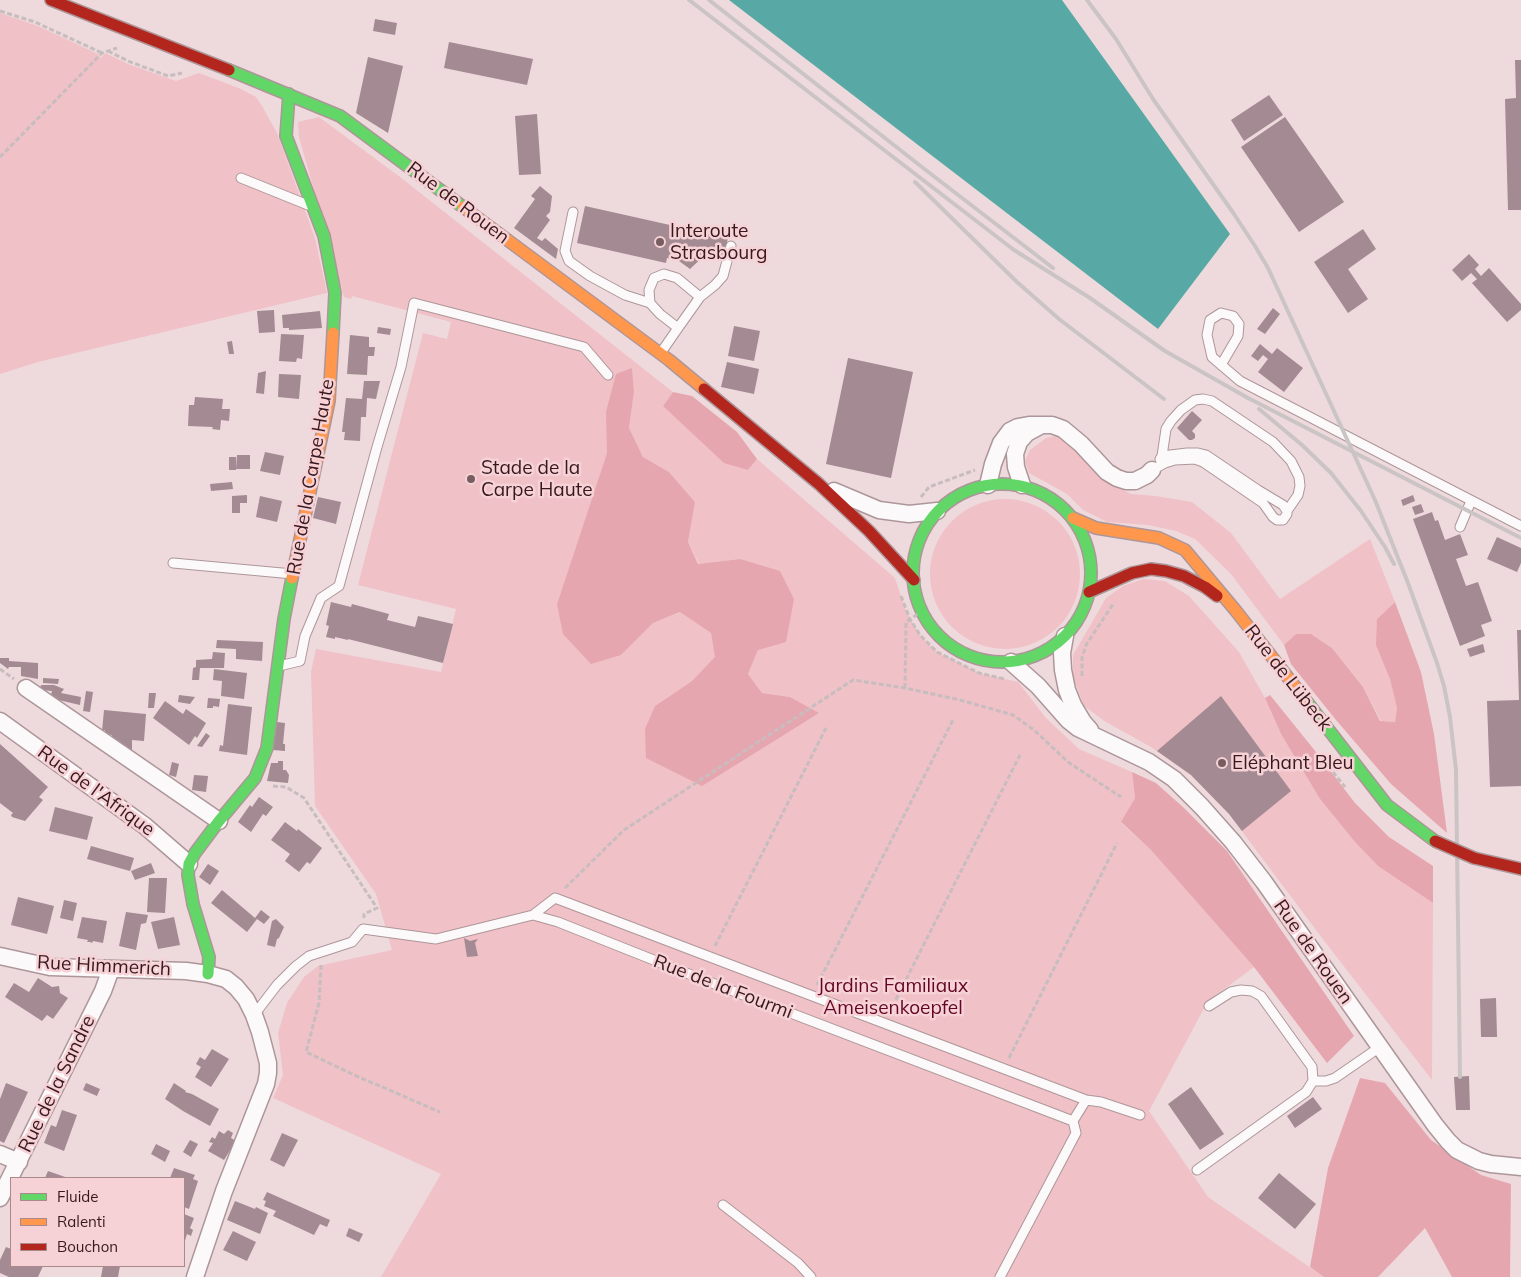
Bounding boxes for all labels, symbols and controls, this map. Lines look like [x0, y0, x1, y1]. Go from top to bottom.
street label: Rue de Rouen [402, 157, 514, 249]
place label: Interoute Strasbourg [670, 220, 768, 264]
marker: Interoute Strasbourg [654, 236, 666, 248]
street label: Rue de la Carpe Haute [283, 377, 339, 577]
place label: Stade de la Carpe Haute [481, 457, 592, 501]
marker: Stade de la Carpe Haute [465, 473, 477, 485]
street label: Rue de Lübeck [1240, 620, 1336, 736]
street label: Rue de l'Afrique [33, 741, 159, 841]
place label: Eléphant Bleu [1232, 752, 1353, 774]
marker: Eléphant Bleu [1216, 757, 1228, 769]
street label: Rue de Rouen [1269, 895, 1357, 1009]
street label: Rue de la Fourmi [650, 950, 796, 1024]
street label: Rue Himmerich [36, 951, 172, 981]
park label: Jardins Familiaux Ameisenkoepfel [818, 975, 968, 1019]
street label: Rue de la Sandre [14, 1012, 100, 1156]
legend [10, 1177, 185, 1267]
text: Fluide [57, 1187, 98, 1206]
text: Ralenti [57, 1212, 106, 1231]
text: Bouchon [57, 1237, 118, 1256]

